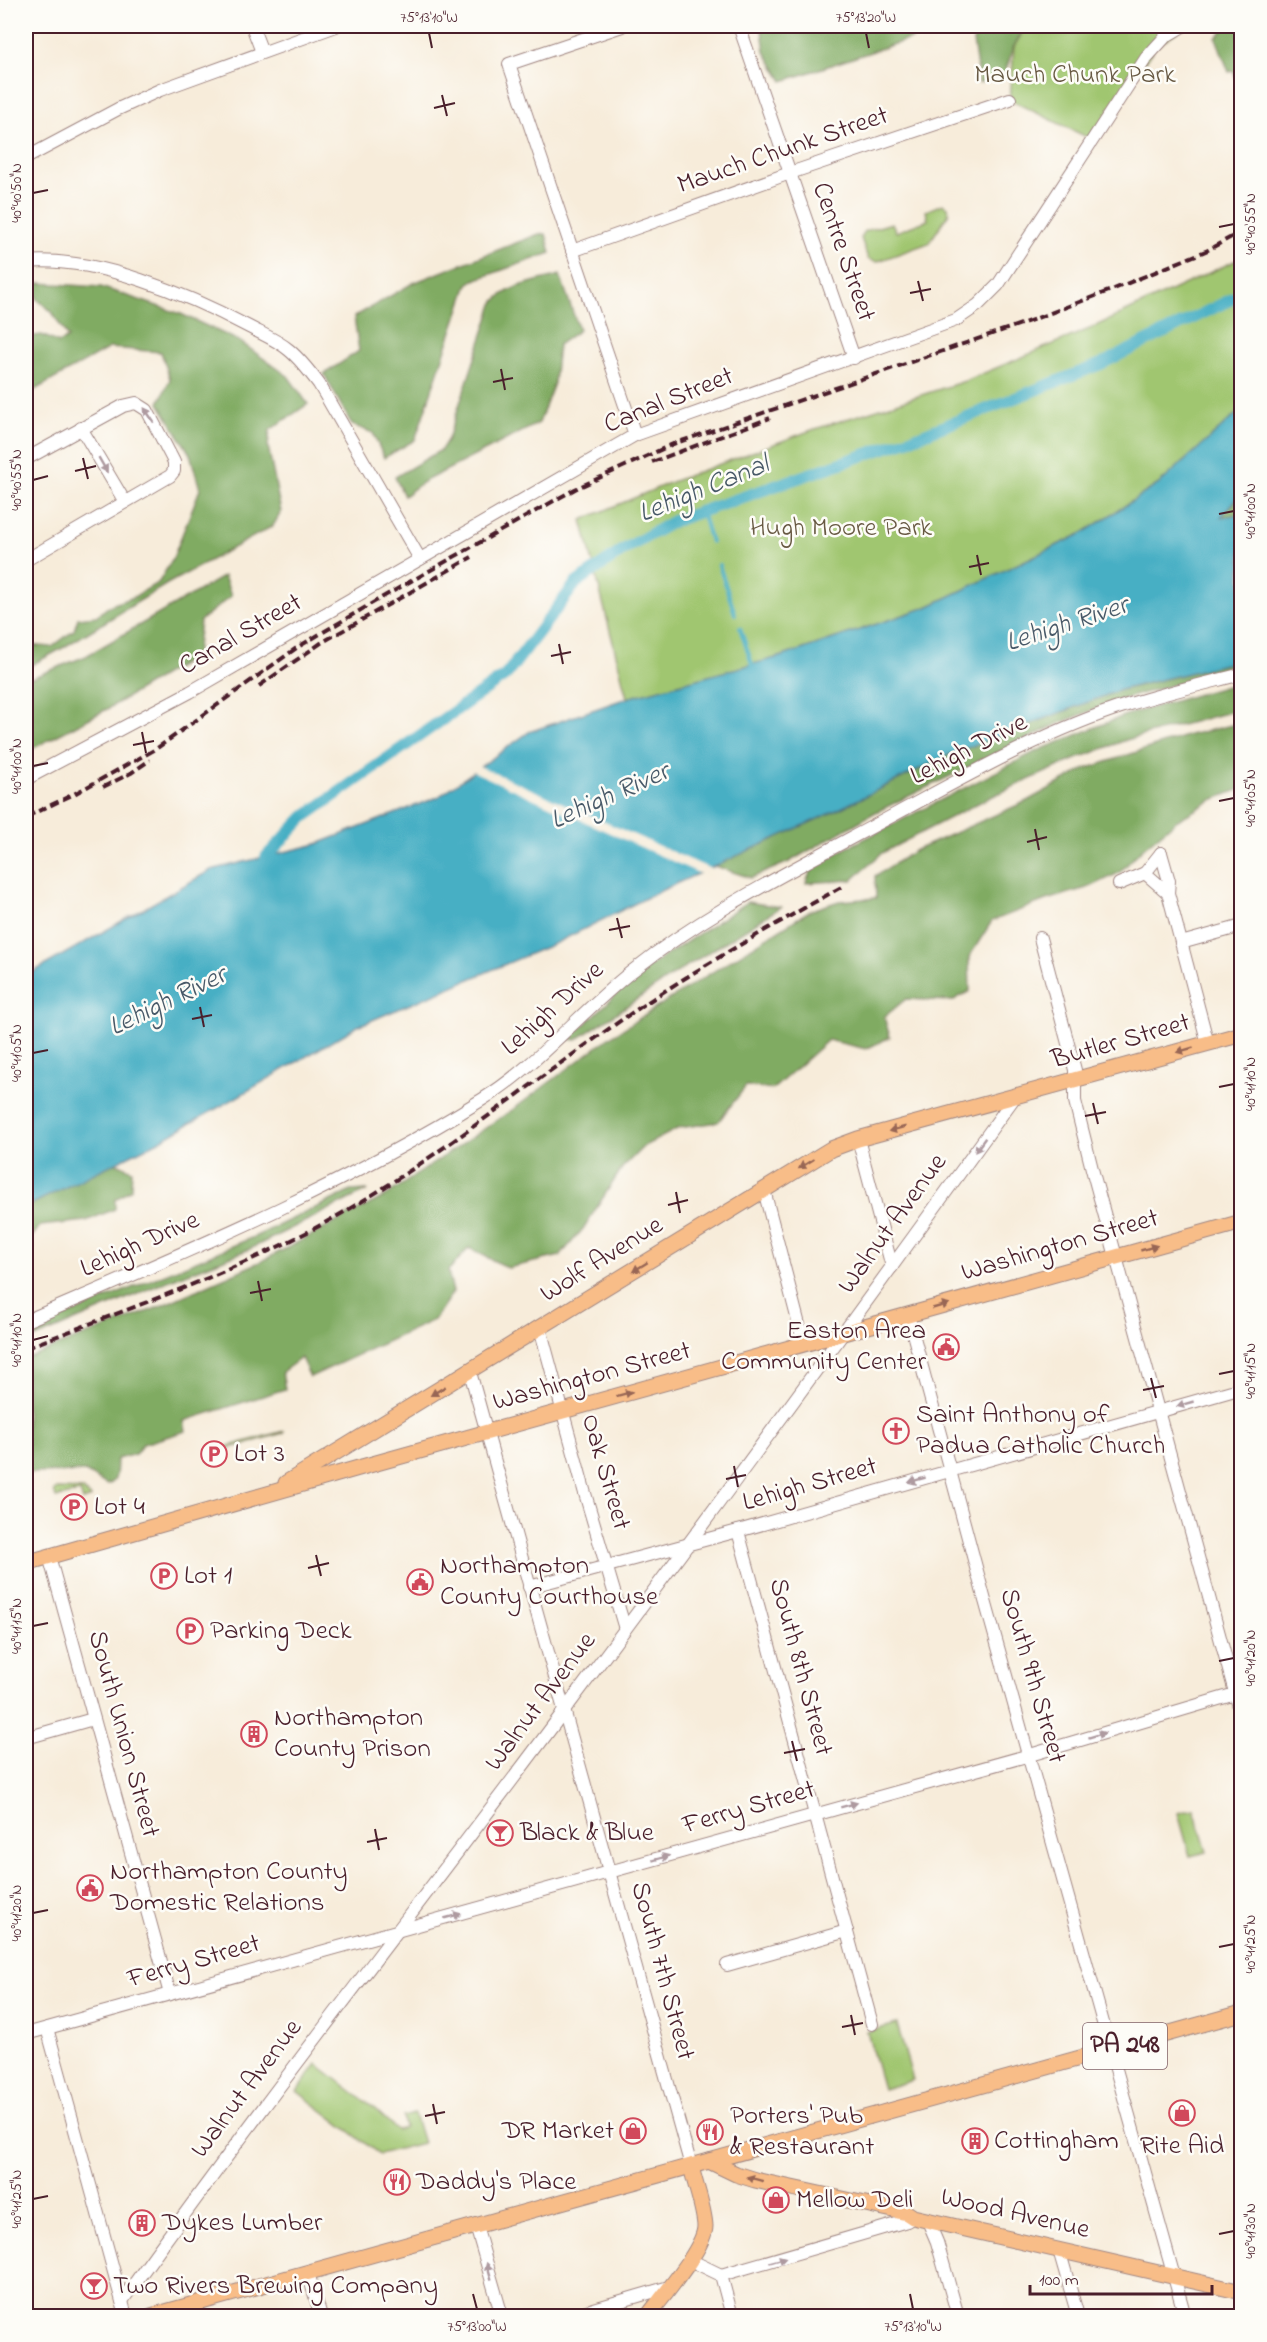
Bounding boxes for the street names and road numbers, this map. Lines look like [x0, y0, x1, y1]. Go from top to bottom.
street label: Mauch Chunk Street [672, 97, 894, 205]
street label: Centre Street [801, 177, 885, 327]
street label: Canal Street [598, 357, 740, 445]
street label: Canal Street [172, 584, 310, 686]
street label: Lehigh Drive [904, 703, 1035, 796]
street label: Lehigh Drive [493, 951, 614, 1066]
street label: Butler Street [1046, 1004, 1195, 1081]
street label: Walnut Avenue [829, 1145, 958, 1302]
street label: Washington Street [957, 1199, 1163, 1293]
street label: Lehigh Drive [74, 1201, 207, 1289]
street label: Wolf Avenue [533, 1206, 672, 1313]
street label: Washington Street [489, 1332, 695, 1422]
street label: Oak Street [570, 1409, 640, 1535]
street label: Lehigh Street [738, 1447, 882, 1523]
street label: South 8th Street [758, 1574, 842, 1760]
street label: South 9th Street [988, 1584, 1076, 1768]
street label: Walnut Avenue [476, 1624, 607, 1780]
street label: South Union Street [77, 1626, 169, 1842]
street label: Ferry Street [677, 1770, 820, 1846]
street label: South 7th Street [619, 1877, 705, 2065]
street label: Ferry Street [122, 1924, 265, 2000]
street label: Walnut Avenue [182, 2011, 313, 2167]
road number: PA 248 [1083, 2023, 1167, 2069]
street label: Wood Avenue [937, 2178, 1094, 2250]

